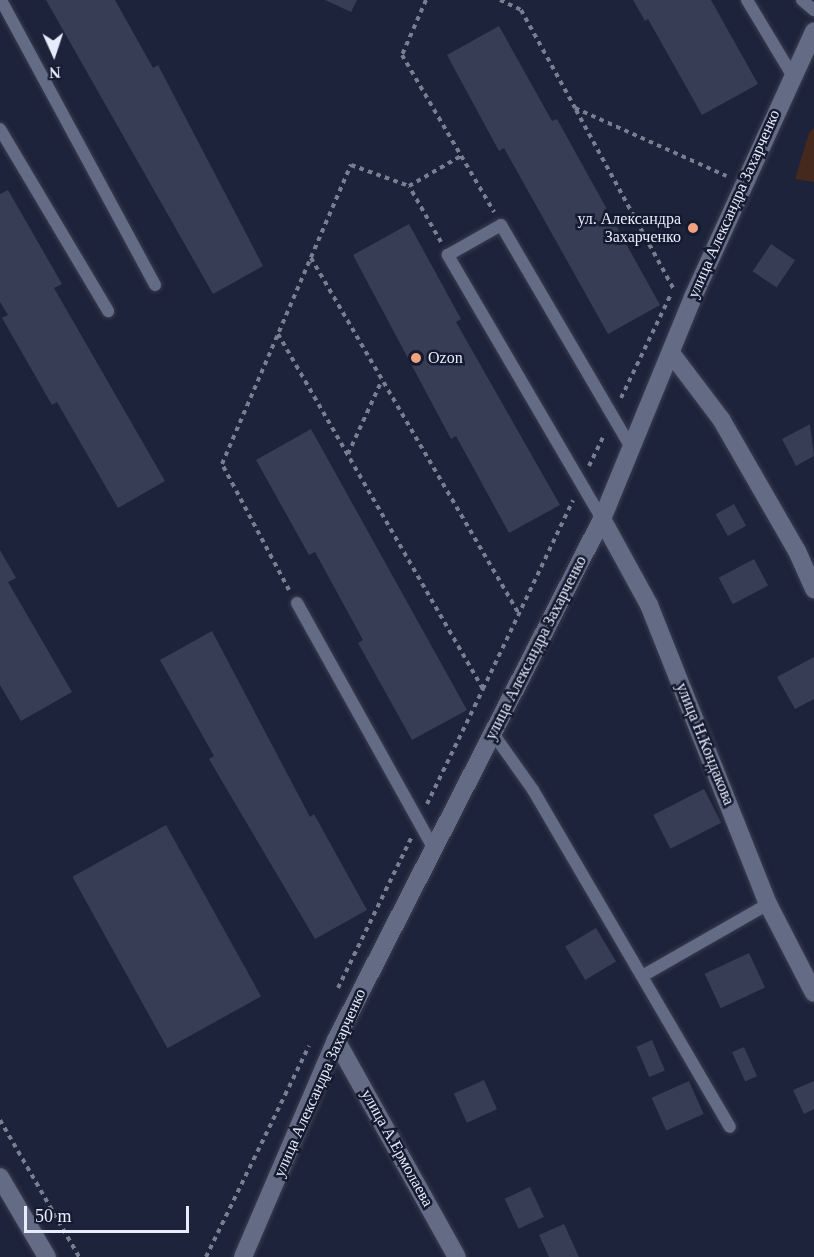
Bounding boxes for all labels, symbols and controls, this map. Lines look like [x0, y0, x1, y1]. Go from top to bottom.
north arrow [24, 24, 84, 84]
text: N [49, 64, 61, 81]
street label: улица Александра Захарченко [684, 107, 784, 301]
place label: ул. Александра Захарченко [578, 209, 681, 247]
marker: ул. Александра Захарченко [686, 221, 700, 235]
place label: Ozon [428, 348, 463, 368]
marker: Ozon [409, 351, 423, 365]
street label: улица Александра Захарченко [481, 553, 591, 743]
street label: улица Н.Кондакова [672, 680, 738, 808]
street label: улица Александра Захарченко [270, 986, 370, 1180]
street label: улица А.Ермолаева [357, 1086, 437, 1210]
scale bar [27, 1194, 192, 1232]
text: 50 m [35, 1206, 72, 1226]

